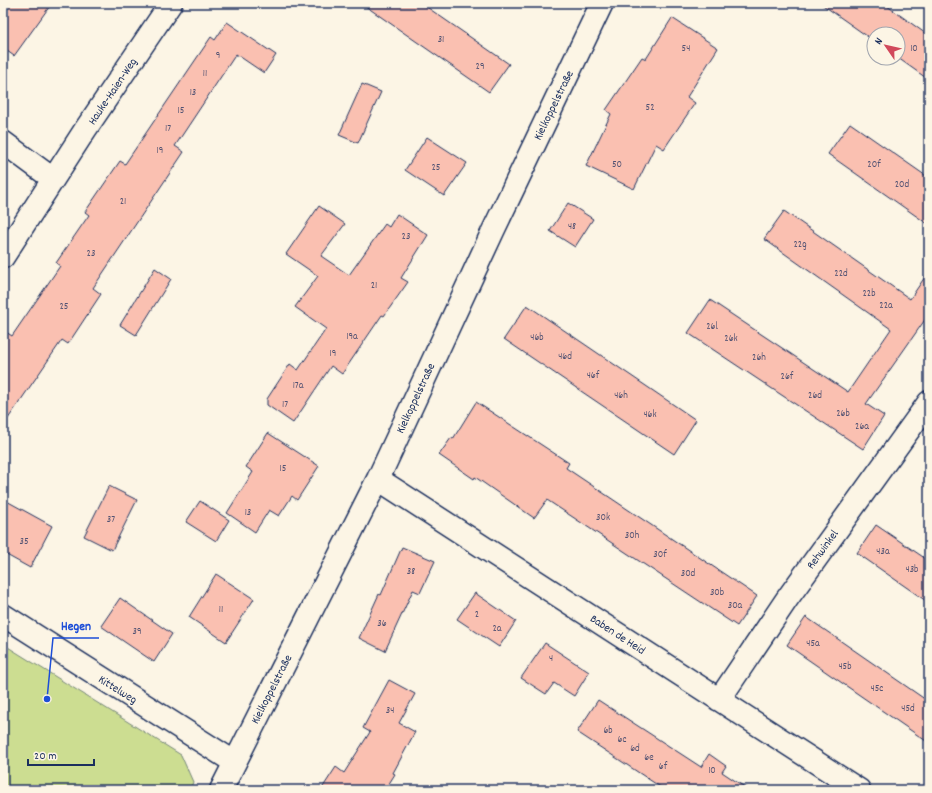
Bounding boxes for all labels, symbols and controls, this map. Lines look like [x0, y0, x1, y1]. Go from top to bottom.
north arrow [866, 26, 906, 66]
house number: 31 [438, 33, 444, 47]
text: N [871, 34, 888, 48]
house number: 54 [682, 42, 690, 56]
house number: 10 [910, 42, 918, 56]
house number: 9 [216, 49, 220, 63]
street label: Hauke-Haien-Weg [85, 55, 142, 129]
house number: 29 [476, 60, 484, 74]
house number: 11 [203, 67, 207, 81]
street label: Kielkoppelstraße [530, 68, 579, 143]
house number: 13 [190, 86, 196, 100]
house number: 52 [646, 101, 655, 115]
house number: 15 [178, 104, 185, 118]
house number: 17 [165, 122, 171, 136]
house number: 19 [157, 144, 163, 158]
house number: 50 [612, 158, 622, 172]
house number: 20f [867, 158, 881, 172]
house number: 25 [432, 161, 441, 175]
house number: 20d [895, 178, 910, 192]
house number: 21 [120, 195, 126, 209]
house number: 48 [568, 220, 576, 234]
house number: 23 [402, 230, 410, 244]
house number: 22g [793, 238, 807, 252]
house number: 23 [87, 247, 95, 261]
house number: 22d [834, 267, 848, 281]
house number: 21 [371, 279, 377, 293]
house number: 22b [862, 287, 876, 301]
house number: 22a [879, 299, 893, 313]
house number: 25 [60, 300, 69, 314]
house number: 26l [706, 320, 718, 334]
house number: 19a [346, 330, 358, 344]
house number: 46b [530, 331, 544, 345]
house number: 26k [724, 332, 738, 346]
house number: 19 [330, 347, 336, 361]
house number: 46d [558, 350, 572, 364]
house number: 26h [752, 351, 766, 365]
street label: Kielkoppelstraße [393, 361, 440, 437]
house number: 46f [587, 369, 600, 383]
house number: 26f [781, 370, 794, 384]
house number: 17a [293, 379, 304, 393]
house number: 46h [614, 389, 628, 403]
house number: 26d [808, 389, 822, 403]
house number: 17 [282, 398, 288, 412]
house number: 26b [836, 407, 850, 421]
house number: 46k [643, 408, 657, 422]
house number: 26a [855, 420, 869, 434]
house number: 15 [280, 462, 287, 476]
house number: 13 [245, 506, 251, 520]
house number: 30k [596, 511, 610, 525]
house number: 37 [107, 513, 115, 527]
street label: Rehwinkel [803, 527, 843, 573]
house number: 30h [625, 529, 640, 543]
house number: 35 [19, 535, 29, 549]
house number: 43a [876, 545, 890, 559]
house number: 30f [653, 548, 667, 562]
house number: 43b [906, 563, 918, 577]
house number: 38 [407, 565, 415, 579]
house number: 30d [681, 567, 696, 581]
house number: 30b [710, 586, 724, 600]
house number: 30a [728, 599, 743, 613]
house number: 11 [219, 603, 223, 617]
house number: 2 [475, 608, 479, 622]
street label: Baben de Heid [586, 611, 648, 660]
callout: Hegen [53, 613, 99, 638]
house number: 36 [377, 617, 387, 631]
text: Hegen [61, 618, 91, 637]
house number: 2a [492, 622, 502, 636]
house number: 39 [132, 625, 142, 639]
house number: 45a [806, 637, 820, 651]
street label: Kielkoppelstraße [248, 652, 297, 727]
house number: 4 [549, 652, 553, 666]
house number: 45b [838, 660, 852, 674]
street label: Kittelweg [94, 672, 140, 709]
house number: 45c [871, 682, 883, 696]
house number: 45d [901, 702, 915, 716]
house number: 34 [386, 704, 394, 718]
house number: 6b [603, 724, 613, 738]
house number: 6c [618, 733, 626, 747]
scale bar [28, 741, 94, 767]
house number: 6d [630, 742, 640, 756]
text: 20 m [34, 748, 57, 765]
house number: 6e [644, 751, 654, 765]
house number: 6f [659, 760, 668, 774]
house number: 10 [708, 764, 716, 778]

